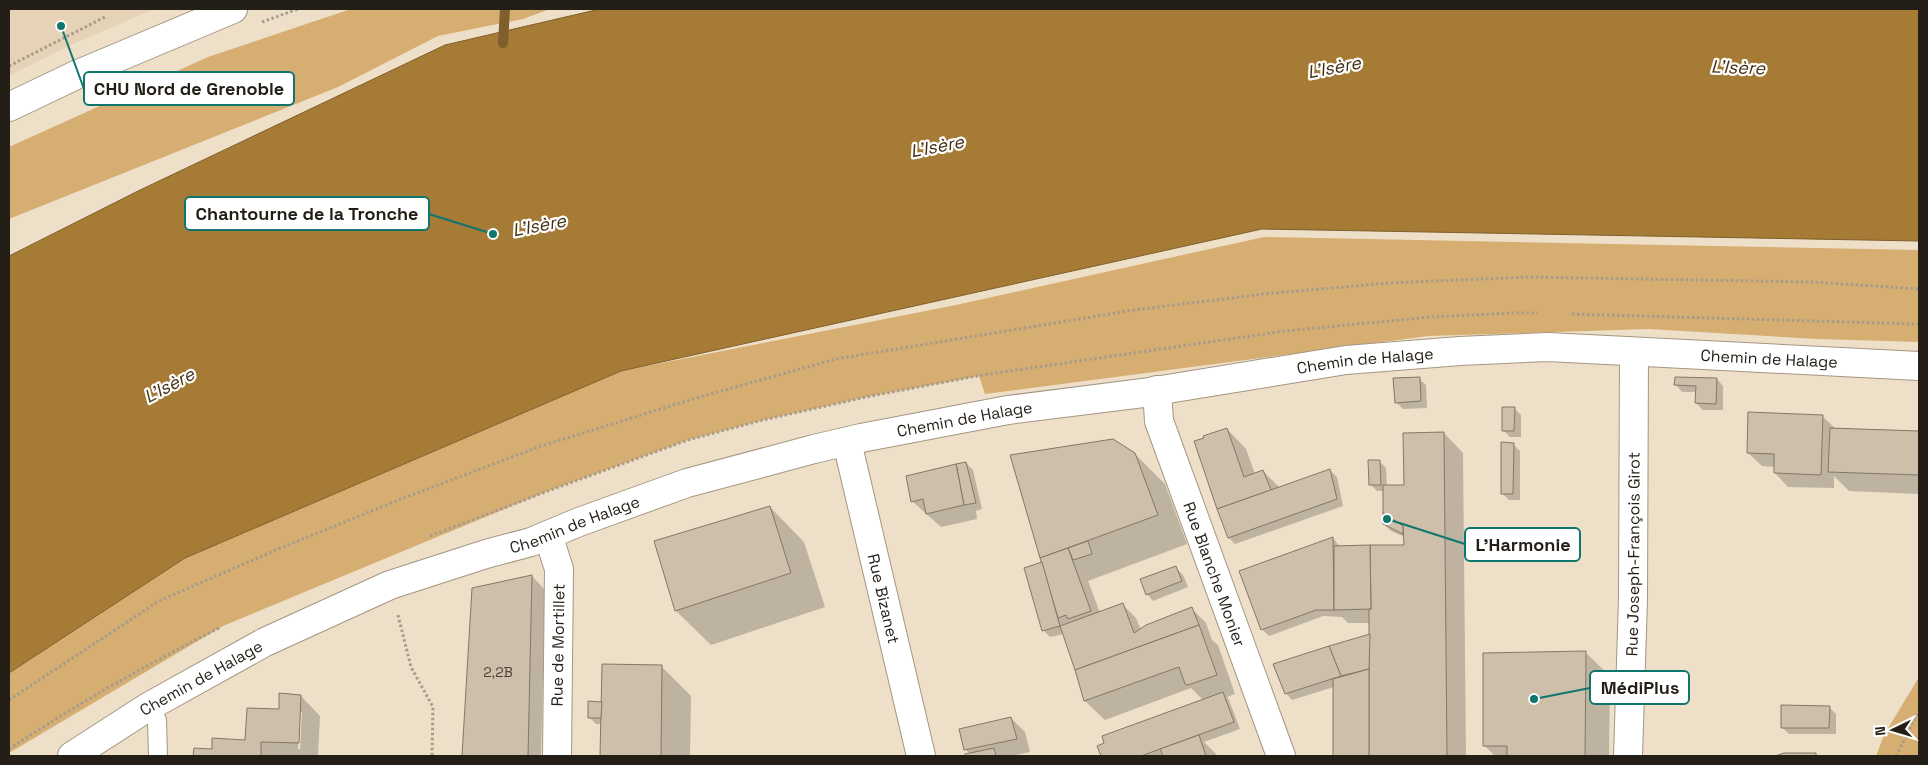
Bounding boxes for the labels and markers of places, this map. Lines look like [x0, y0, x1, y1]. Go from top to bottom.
callout: CHU Nord de Grenoble [84, 72, 294, 105]
callout: Chantourne de la Tronche [185, 197, 429, 230]
callout: L'Harmonie [1465, 528, 1580, 561]
callout: MédiPlus [1590, 671, 1689, 704]

